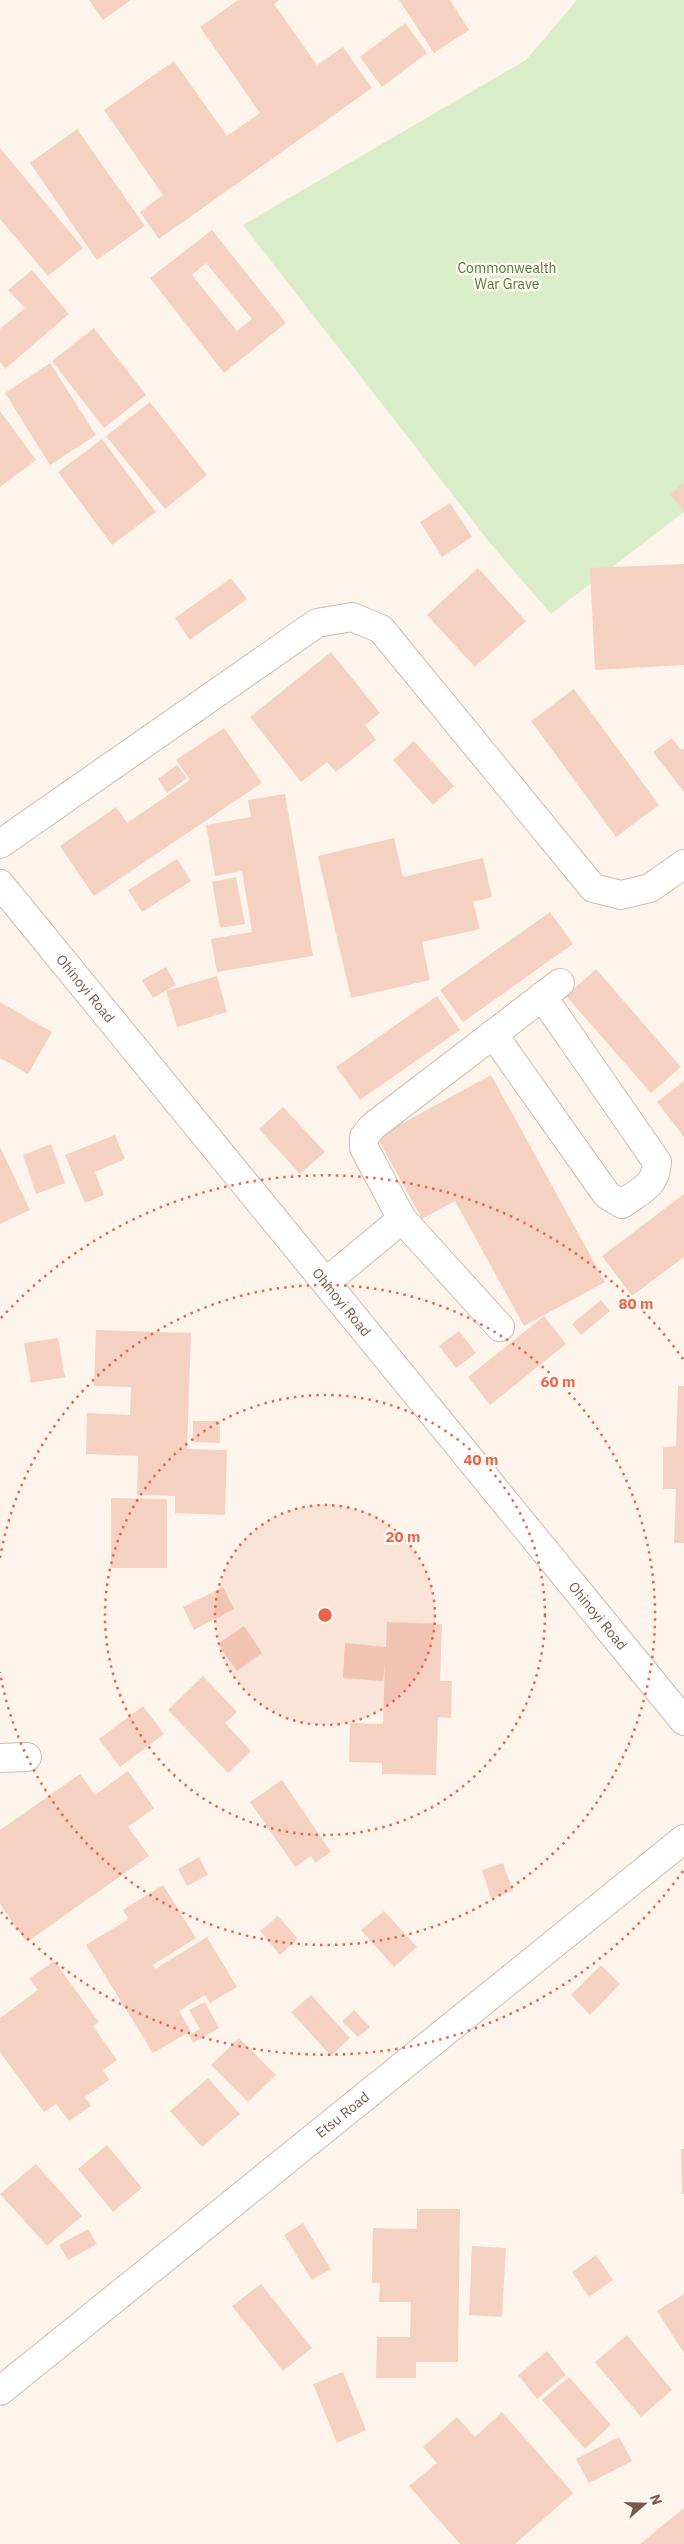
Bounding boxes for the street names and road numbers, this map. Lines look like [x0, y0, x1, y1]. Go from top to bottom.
street label: Ohinoyi Road [52, 951, 119, 1026]
street label: Ohinoyi Road [308, 1264, 375, 1340]
street label: Ohinoyi Road [565, 1578, 631, 1654]
street label: Etsu Road [312, 2088, 373, 2142]

